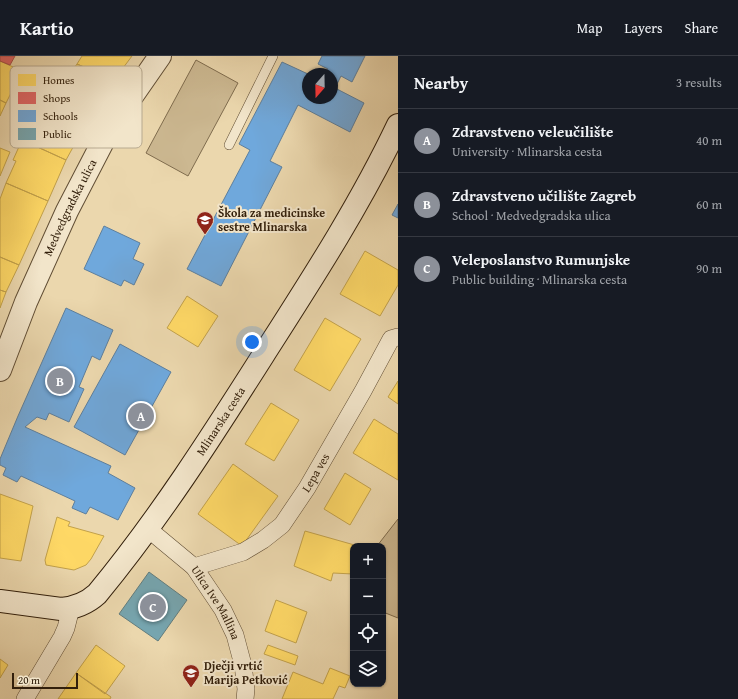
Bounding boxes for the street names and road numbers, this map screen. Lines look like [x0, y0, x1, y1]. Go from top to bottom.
street label: Medvedgradska ulica [39, 156, 101, 259]
street label: Mlinarska cesta [192, 383, 249, 459]
street label: Lepa ves [298, 450, 333, 495]
street label: Ulica Ive Mallina [187, 562, 245, 642]

